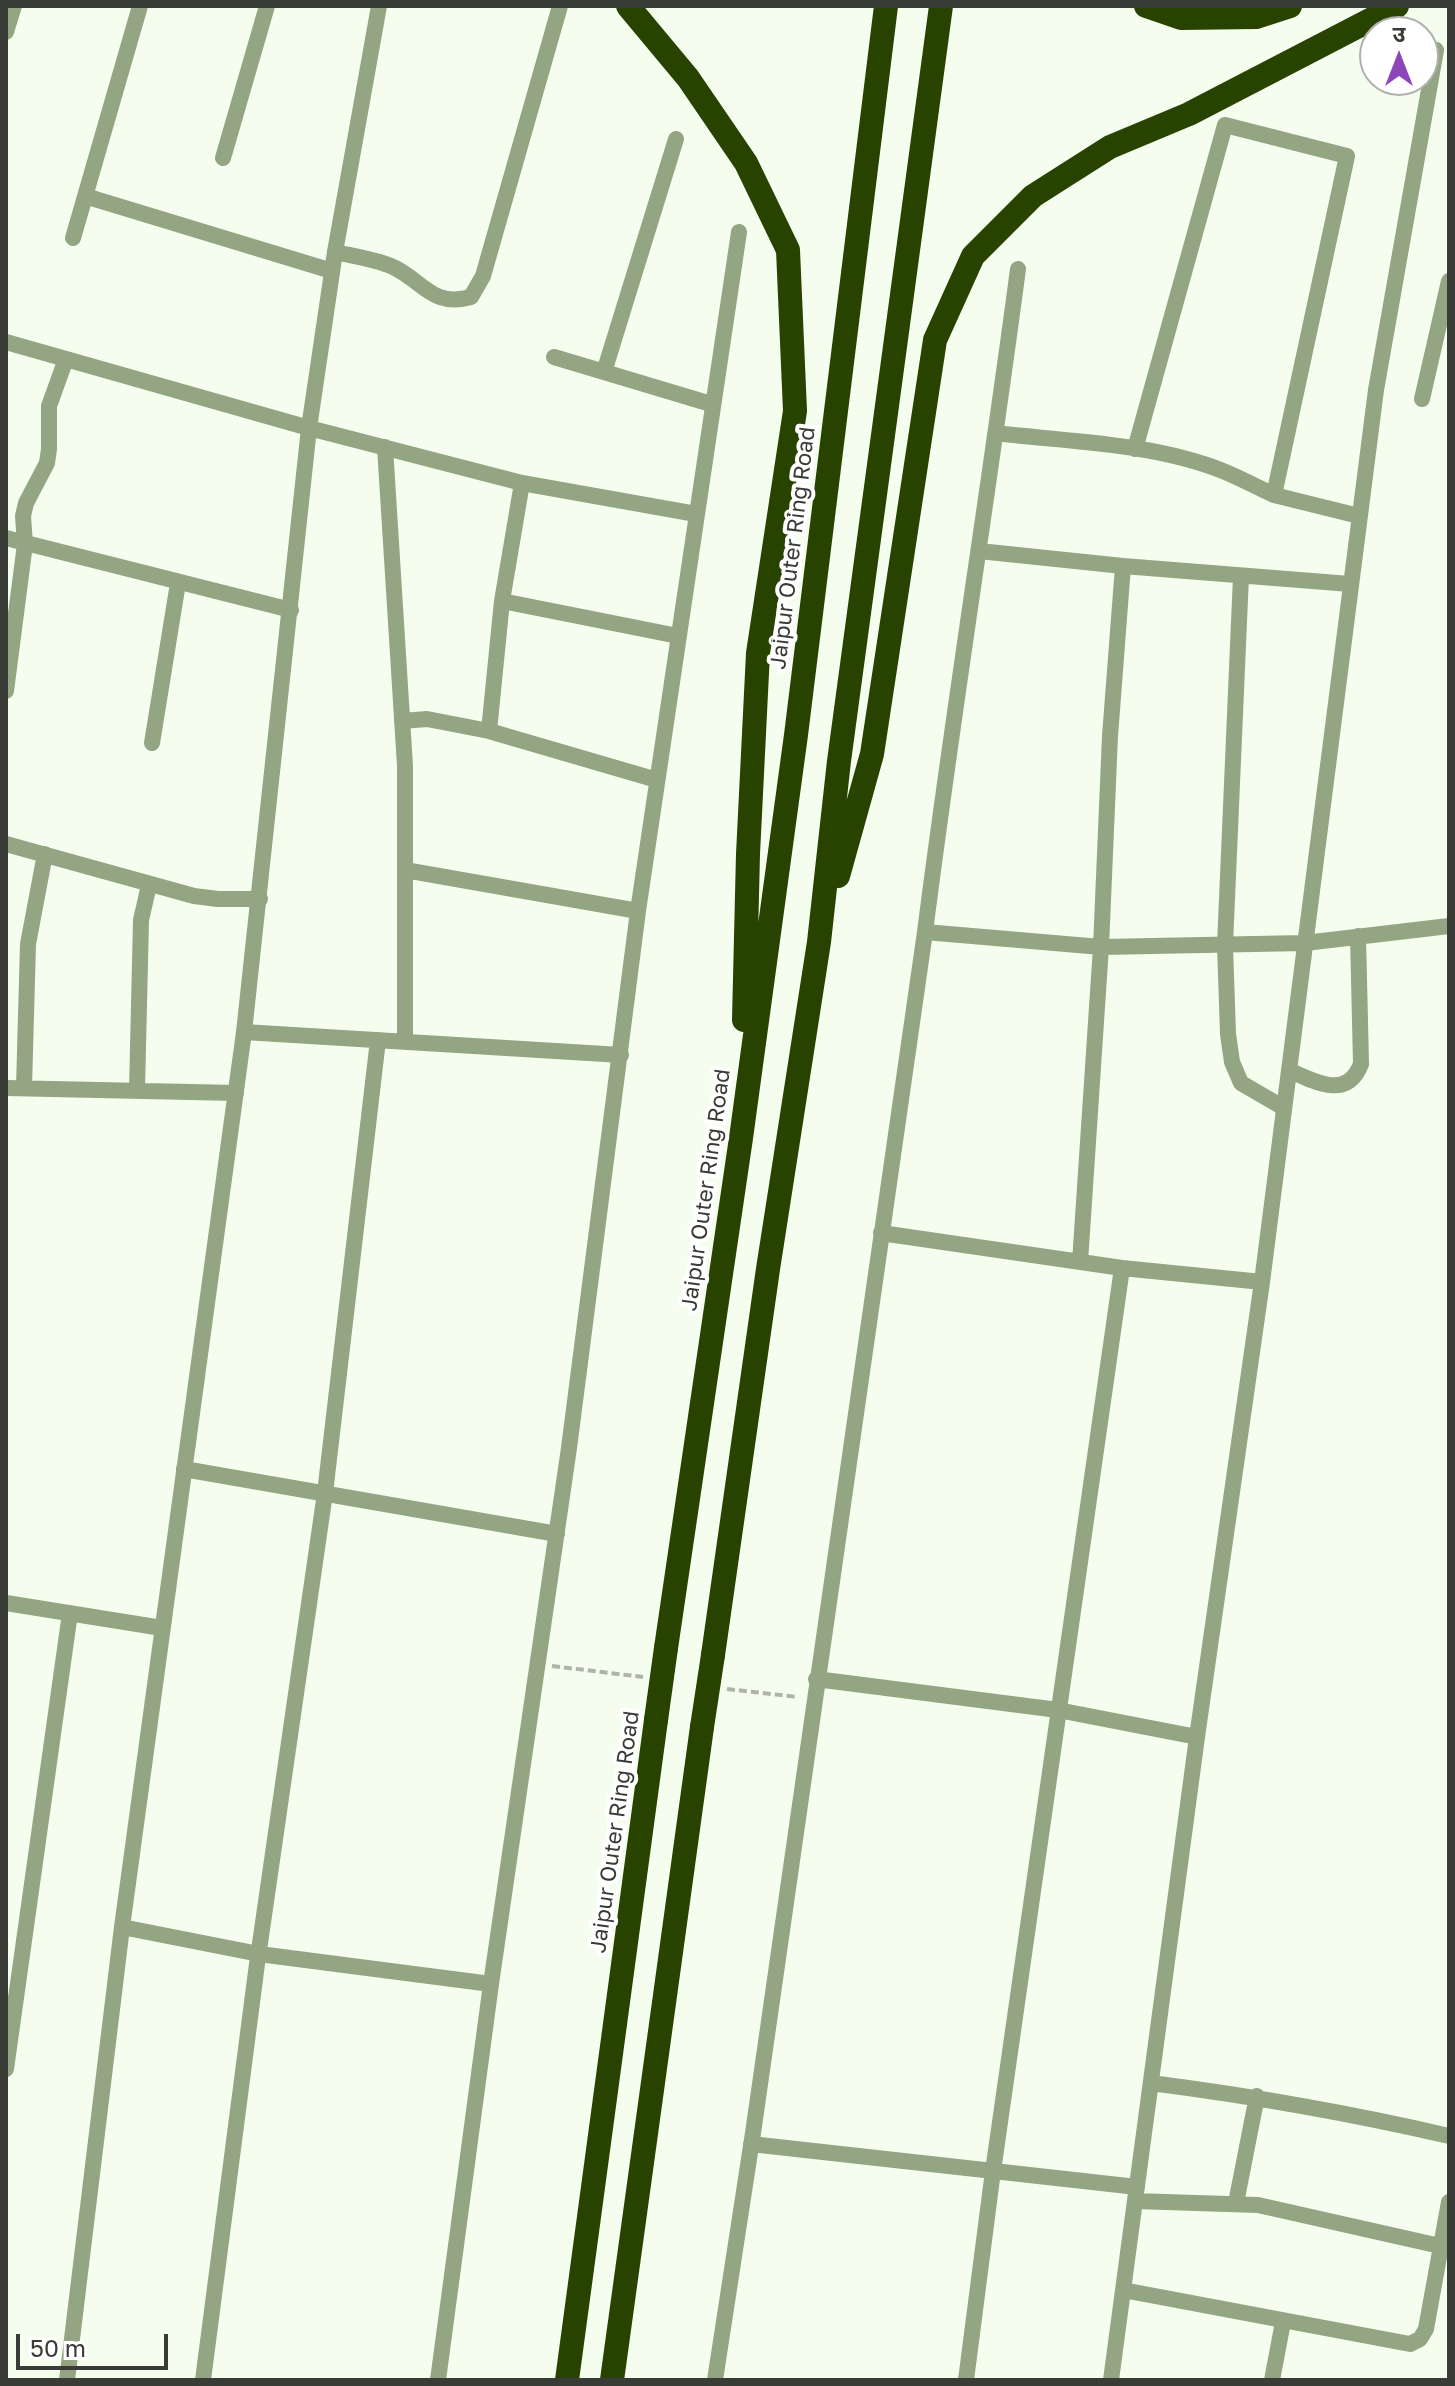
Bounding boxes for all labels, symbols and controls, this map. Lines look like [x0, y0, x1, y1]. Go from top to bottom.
north arrow [1359, 16, 1439, 96]
text: उ [1393, 20, 1405, 47]
street label: Jaipur Outer Ring Road [765, 425, 821, 671]
street label: Jaipur Outer Ring Road [676, 1067, 736, 1313]
street label: Jaipur Outer Ring Road [585, 1709, 645, 1955]
scale bar [20, 2318, 172, 2368]
text: 50 m [30, 2333, 86, 2362]

